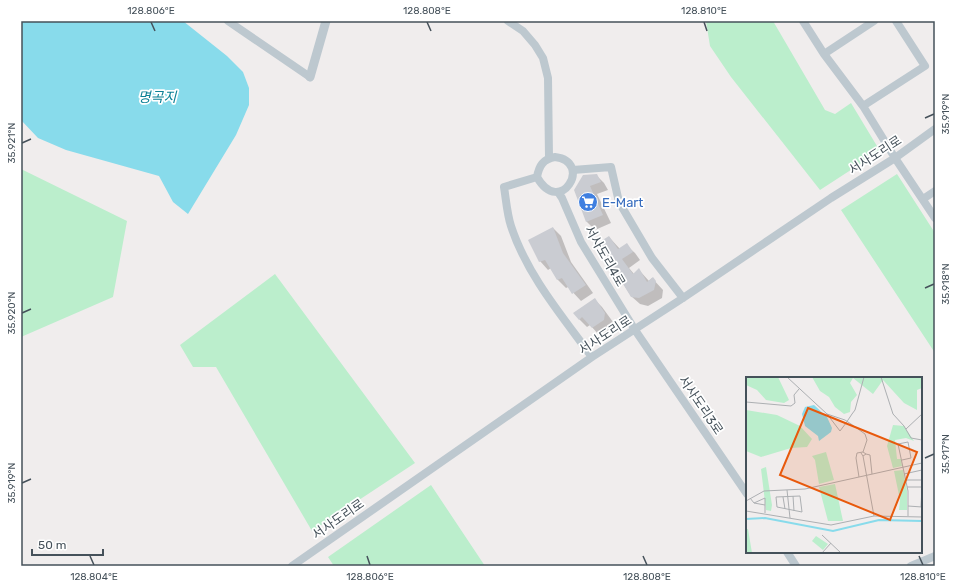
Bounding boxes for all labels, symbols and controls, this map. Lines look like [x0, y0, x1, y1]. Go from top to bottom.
text: 128.806°E [127, 5, 175, 17]
text: 128.808°E [403, 5, 451, 17]
text: 128.810°E [681, 5, 727, 17]
water label: 명곡지 [138, 89, 177, 106]
text: 35.919°N [940, 94, 952, 134]
text: 35.921°N [6, 123, 18, 163]
street label: 서사도리로 [846, 132, 904, 178]
supermarket icon: E-Mart [577, 191, 599, 213]
place label: E-Mart [602, 195, 643, 210]
street label: 서사도리4로 [582, 223, 628, 289]
text: 35.918°N [940, 263, 952, 305]
text: 35.920°N [6, 291, 18, 334]
street label: 서사도리로 [576, 312, 634, 358]
street label: 서사도리3로 [676, 373, 726, 437]
inset map [746, 377, 922, 553]
text: 35.917°N [940, 434, 952, 474]
text: 35.919°N [6, 463, 18, 503]
street label: 서사도리로 [309, 496, 367, 542]
scale bar [32, 531, 103, 557]
text: 50 m [38, 538, 66, 552]
text: 128.804°E [70, 571, 118, 583]
text: 128.806°E [346, 571, 394, 583]
text: 128.808°E [623, 571, 671, 583]
text: 128.810°E [900, 571, 946, 583]

